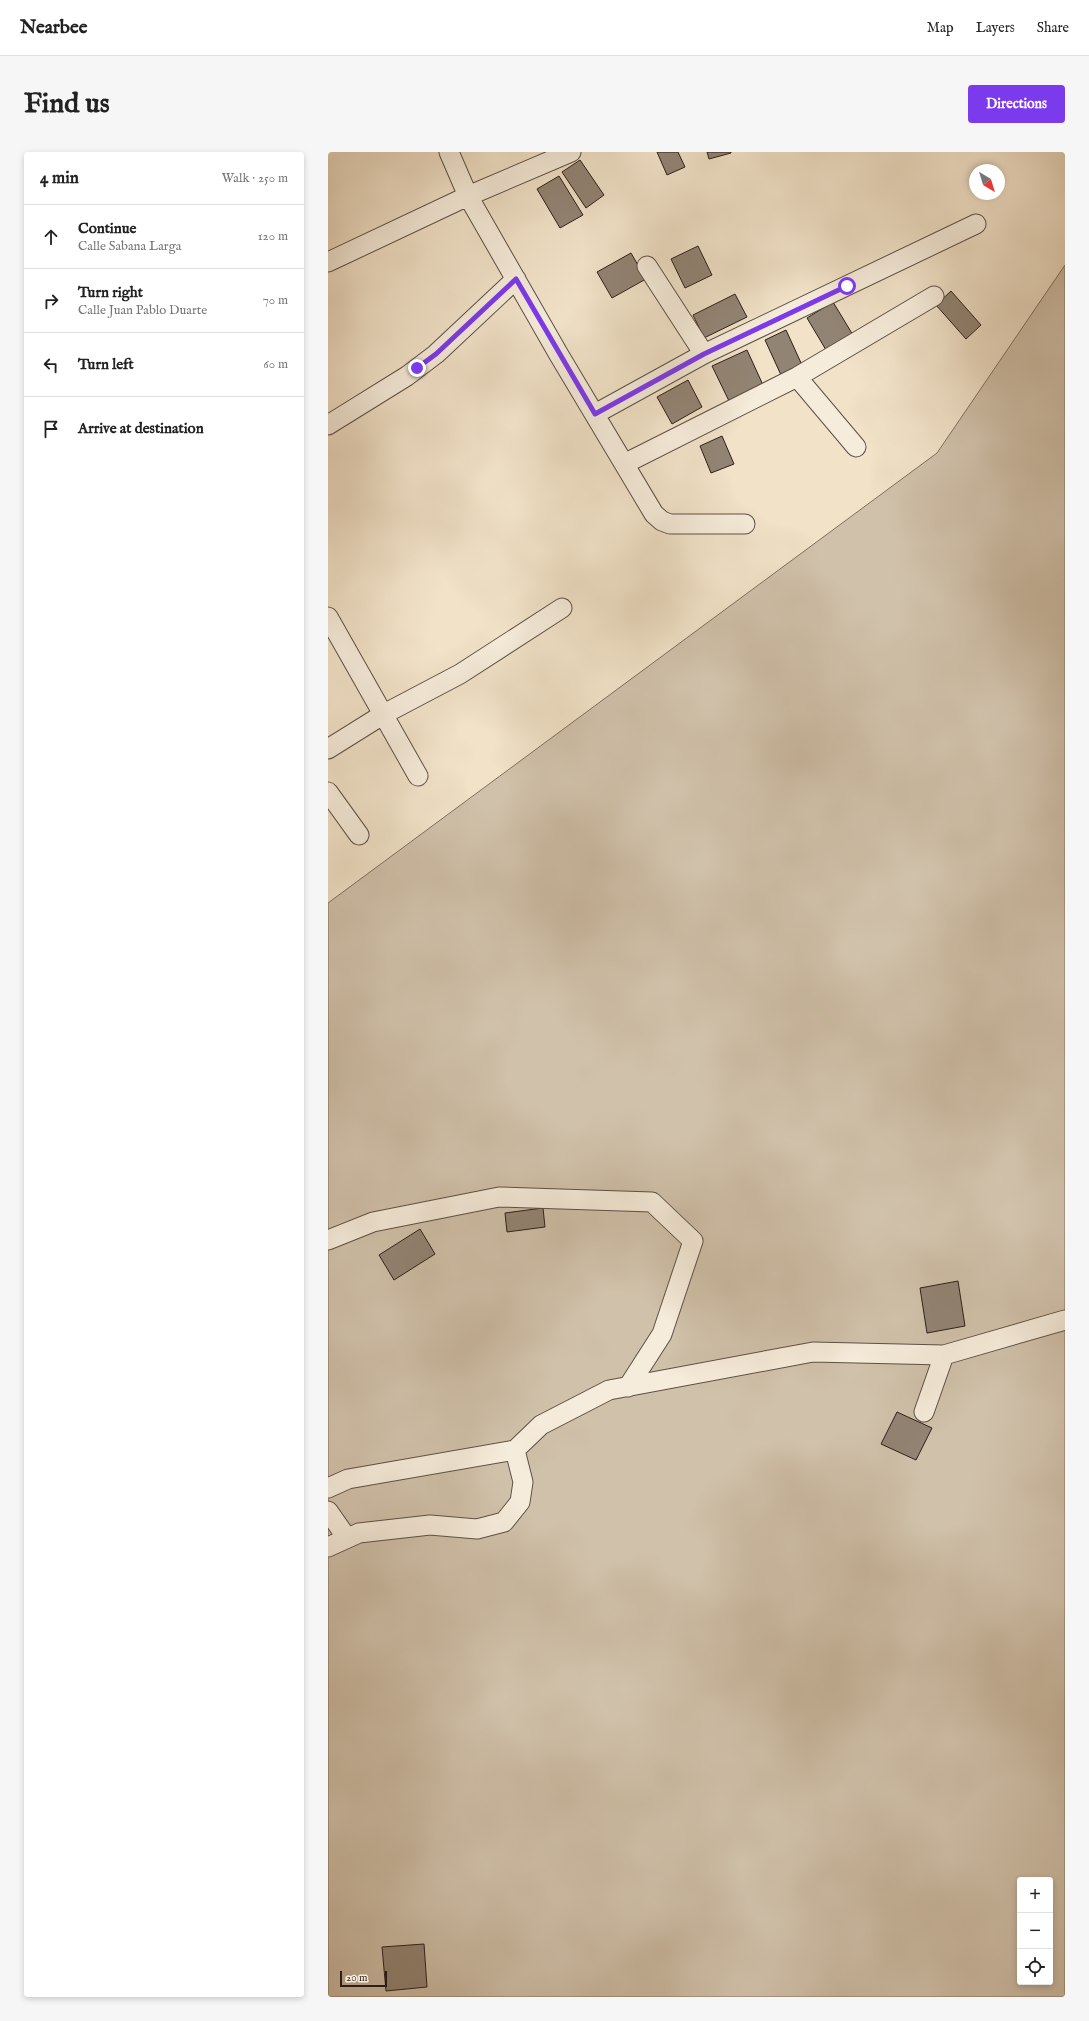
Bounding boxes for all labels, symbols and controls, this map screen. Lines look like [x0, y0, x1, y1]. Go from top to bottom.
text: Nearbee [20, 16, 87, 40]
text: Map [927, 19, 954, 37]
text: Layers [976, 19, 1015, 37]
text: Share [1037, 19, 1069, 37]
button: Directions [968, 85, 1065, 123]
text: Find us [24, 87, 110, 122]
north arrow [969, 164, 1005, 200]
text: 4 min [40, 168, 79, 189]
text: Walk · 250 m [222, 170, 288, 187]
text: Continue [78, 219, 136, 238]
icon: ahead [40, 226, 62, 248]
text: 120 m [258, 228, 288, 245]
text: Calle Sabana Larga [78, 238, 181, 255]
route start [838, 277, 856, 295]
text: Turn right [78, 283, 143, 302]
icon: right [40, 290, 62, 312]
text: 70 m [263, 292, 288, 309]
text: Calle Juan Pablo Duarte [78, 302, 207, 319]
icon: left [40, 354, 62, 376]
text: Turn left [78, 355, 134, 374]
text: 60 m [263, 356, 288, 373]
route end [408, 359, 426, 377]
icon: arrive [40, 418, 62, 440]
text: Arrive at destination [78, 419, 204, 438]
map controls [1017, 1877, 1053, 1985]
button: + [1017, 1877, 1053, 1913]
button: − [1017, 1913, 1053, 1949]
button: locate [1017, 1949, 1053, 1985]
scale bar [340, 1969, 387, 1988]
text: 20 m [346, 1971, 367, 1985]

